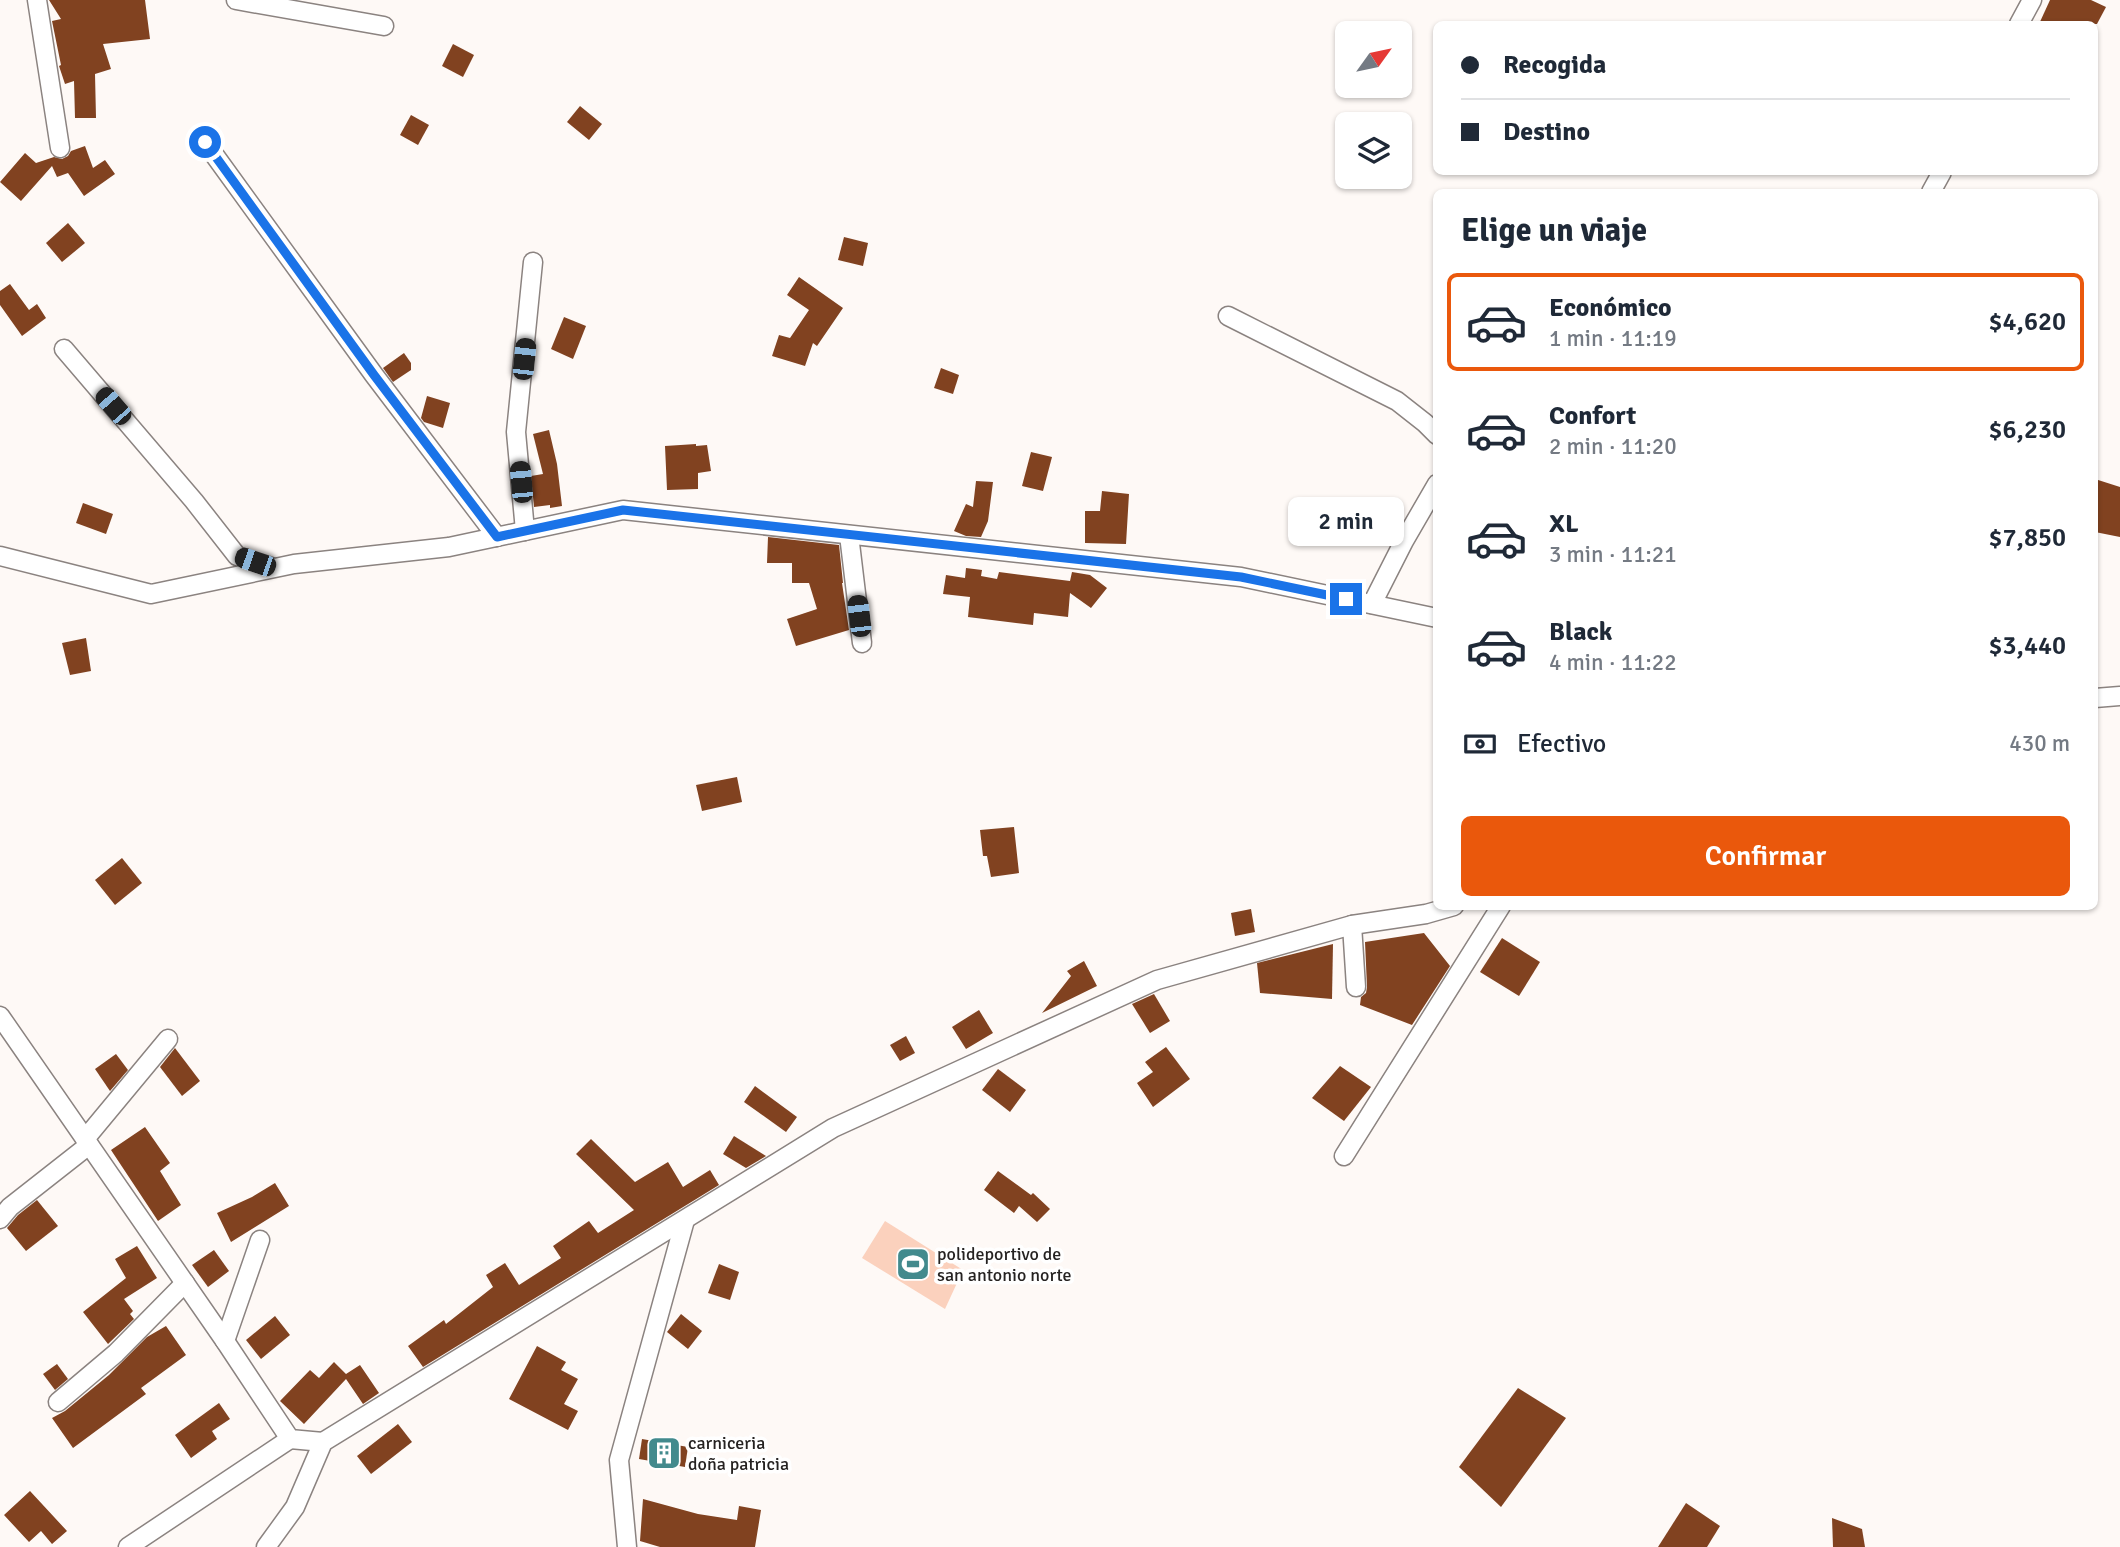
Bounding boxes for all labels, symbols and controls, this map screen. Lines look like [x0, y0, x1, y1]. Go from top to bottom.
north arrow [1335, 21, 1412, 98]
map controls [1335, 21, 1412, 189]
text: Recogida [1503, 49, 1606, 81]
button: layers [1335, 112, 1412, 189]
text: Destino [1503, 116, 1590, 148]
route start [189, 126, 221, 158]
text: Elige un viaje [1461, 211, 1647, 250]
icon: car [1465, 291, 1528, 354]
text: Económico [1549, 292, 1672, 324]
text: $4,620 [1988, 306, 2066, 338]
text: 1 min · 11:19 [1549, 324, 1677, 353]
car [512, 337, 537, 381]
car [92, 383, 135, 429]
icon: car [1465, 399, 1528, 462]
text: Confort [1549, 400, 1636, 432]
text: $6,230 [1988, 414, 2066, 446]
text: 2 min · 11:20 [1549, 432, 1677, 461]
car [509, 460, 534, 504]
callout: 2 min [1288, 498, 1404, 546]
text: 2 min [1318, 507, 1374, 536]
icon: car [1465, 507, 1528, 570]
text: XL [1549, 508, 1579, 540]
text: $7,850 [1988, 522, 2066, 554]
text: 3 min · 11:21 [1549, 540, 1677, 569]
car [232, 545, 279, 579]
route end [1330, 583, 1362, 615]
car [847, 594, 872, 638]
icon: car [1465, 615, 1528, 678]
text: Black [1549, 616, 1612, 648]
text: $3,440 [1988, 630, 2066, 662]
text: 4 min · 11:22 [1549, 648, 1677, 677]
icon: cash [1461, 725, 1499, 763]
text: Efectivo [1517, 728, 1606, 760]
text: 430 m [2009, 729, 2070, 758]
button: Confirmar [1461, 816, 2070, 896]
place label: polideportivo de san antonio norte [937, 1243, 1072, 1286]
sports icon: polideportivo de san antonio norte [894, 1245, 932, 1283]
place label: carniceria doña patricia [688, 1432, 789, 1475]
building icon: carniceria doña patricia [645, 1434, 683, 1472]

